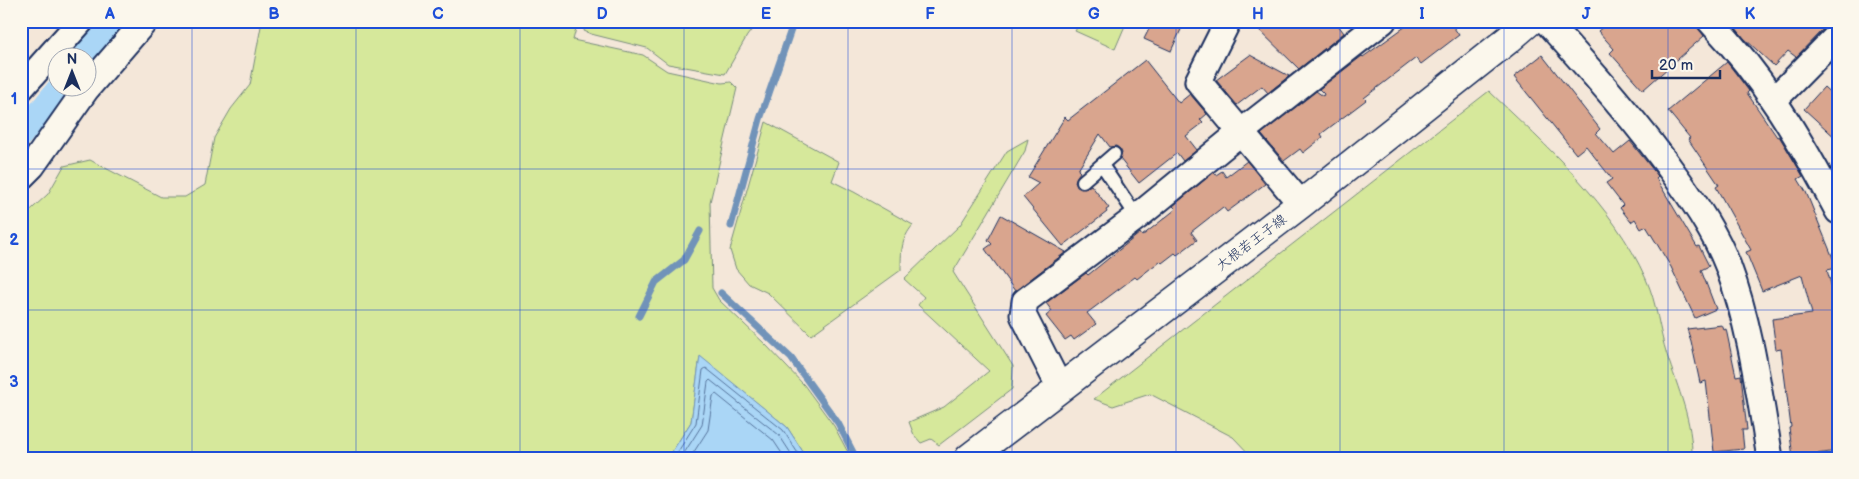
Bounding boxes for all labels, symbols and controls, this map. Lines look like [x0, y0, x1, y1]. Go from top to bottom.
text: A [104, 5, 115, 24]
text: B [268, 5, 280, 24]
text: C [432, 5, 444, 24]
text: D [596, 5, 608, 24]
text: E [761, 5, 771, 24]
text: F [925, 5, 935, 24]
text: G [1088, 5, 1100, 24]
text: H [1252, 5, 1264, 24]
text: I [1419, 5, 1425, 24]
text: J [1582, 5, 1591, 24]
text: K [1745, 5, 1756, 24]
north arrow [48, 48, 98, 98]
scale bar [1652, 48, 1719, 80]
text: N [67, 51, 77, 68]
text: 20 m [1659, 56, 1693, 75]
text: 1 [11, 90, 17, 109]
street label: 大根若王子線 [1213, 210, 1290, 274]
text: 2 [9, 231, 19, 250]
text: 3 [9, 373, 19, 392]

